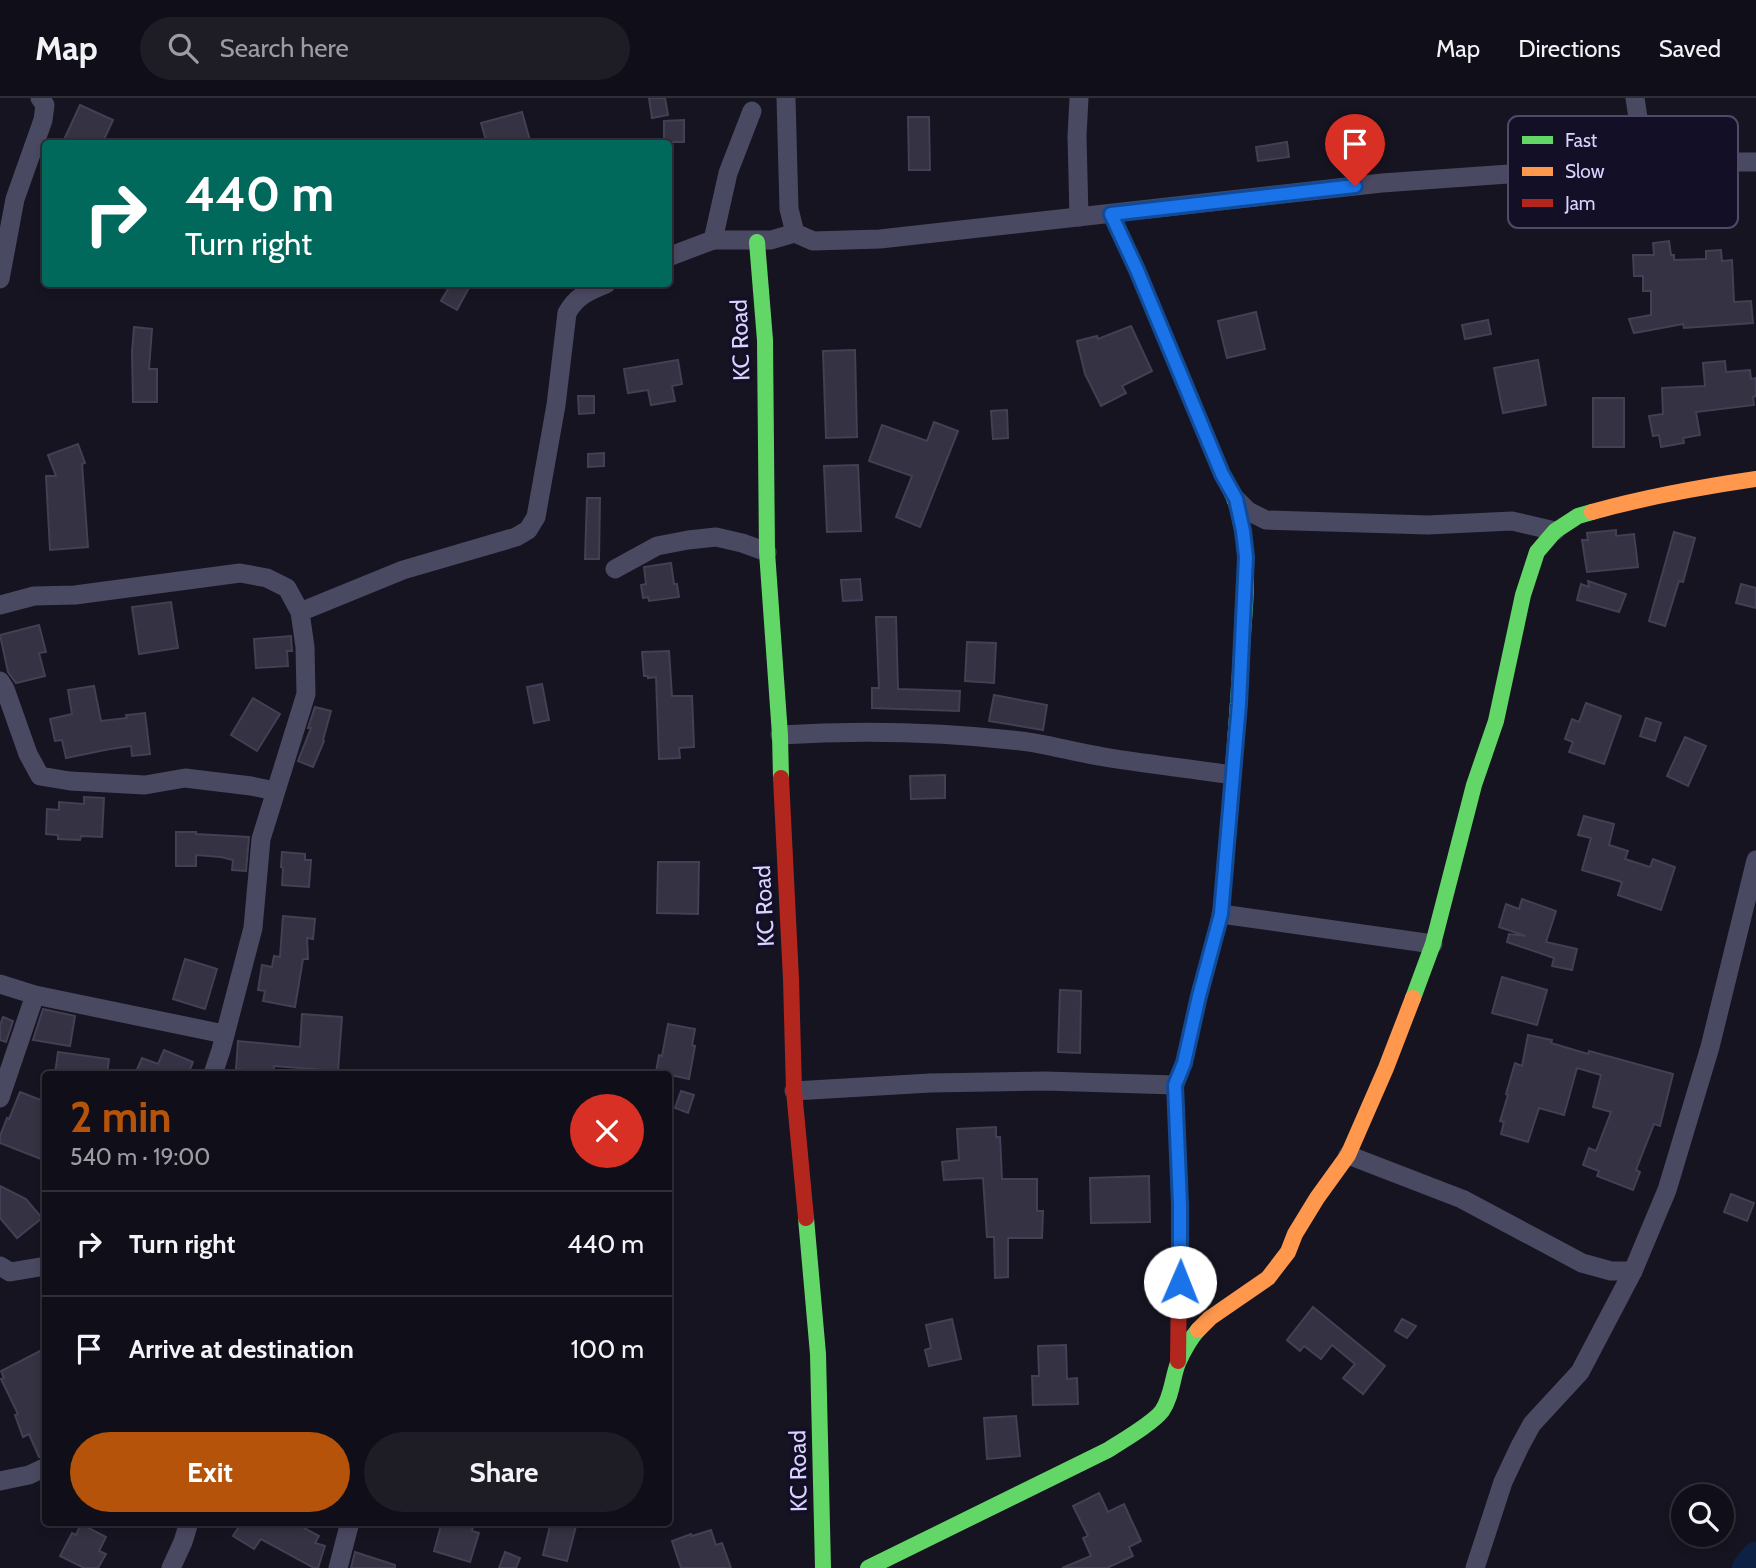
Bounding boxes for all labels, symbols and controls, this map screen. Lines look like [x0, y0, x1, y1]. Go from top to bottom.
search box [140, 17, 630, 80]
text: Map [35, 28, 98, 68]
icon: search [164, 29, 202, 67]
text: Search here [220, 32, 349, 64]
text: Map [1436, 34, 1480, 63]
text: Directions [1518, 34, 1621, 63]
text: Saved [1659, 34, 1721, 63]
pin [1325, 114, 1385, 186]
legend [1508, 116, 1738, 228]
icon: arrive [1336, 125, 1374, 163]
text: Fast [1565, 129, 1598, 152]
text: Slow [1565, 160, 1605, 183]
text: 440 m [185, 164, 334, 223]
icon: right [70, 168, 161, 259]
text: Jam [1564, 192, 1595, 215]
text: Turn right [185, 224, 312, 263]
street label: KC Road [725, 299, 755, 381]
street label: KC Road [748, 865, 780, 947]
text: 2 min [70, 1091, 171, 1143]
button: close [570, 1094, 644, 1168]
text: 540 m · 19:00 [70, 1143, 210, 1171]
icon: right [70, 1225, 108, 1263]
text: Turn right [129, 1228, 235, 1260]
text: 440 m [567, 1228, 644, 1260]
position arrow [1143, 1245, 1217, 1319]
icon: arrive [70, 1330, 108, 1368]
text: Arrive at destination [129, 1333, 354, 1365]
text: 100 m [571, 1333, 644, 1365]
street label: KC Road [783, 1430, 813, 1512]
button: Exit [70, 1432, 350, 1512]
button: Share [364, 1432, 644, 1512]
map controls [1671, 1484, 1734, 1547]
button: search [1671, 1484, 1734, 1547]

